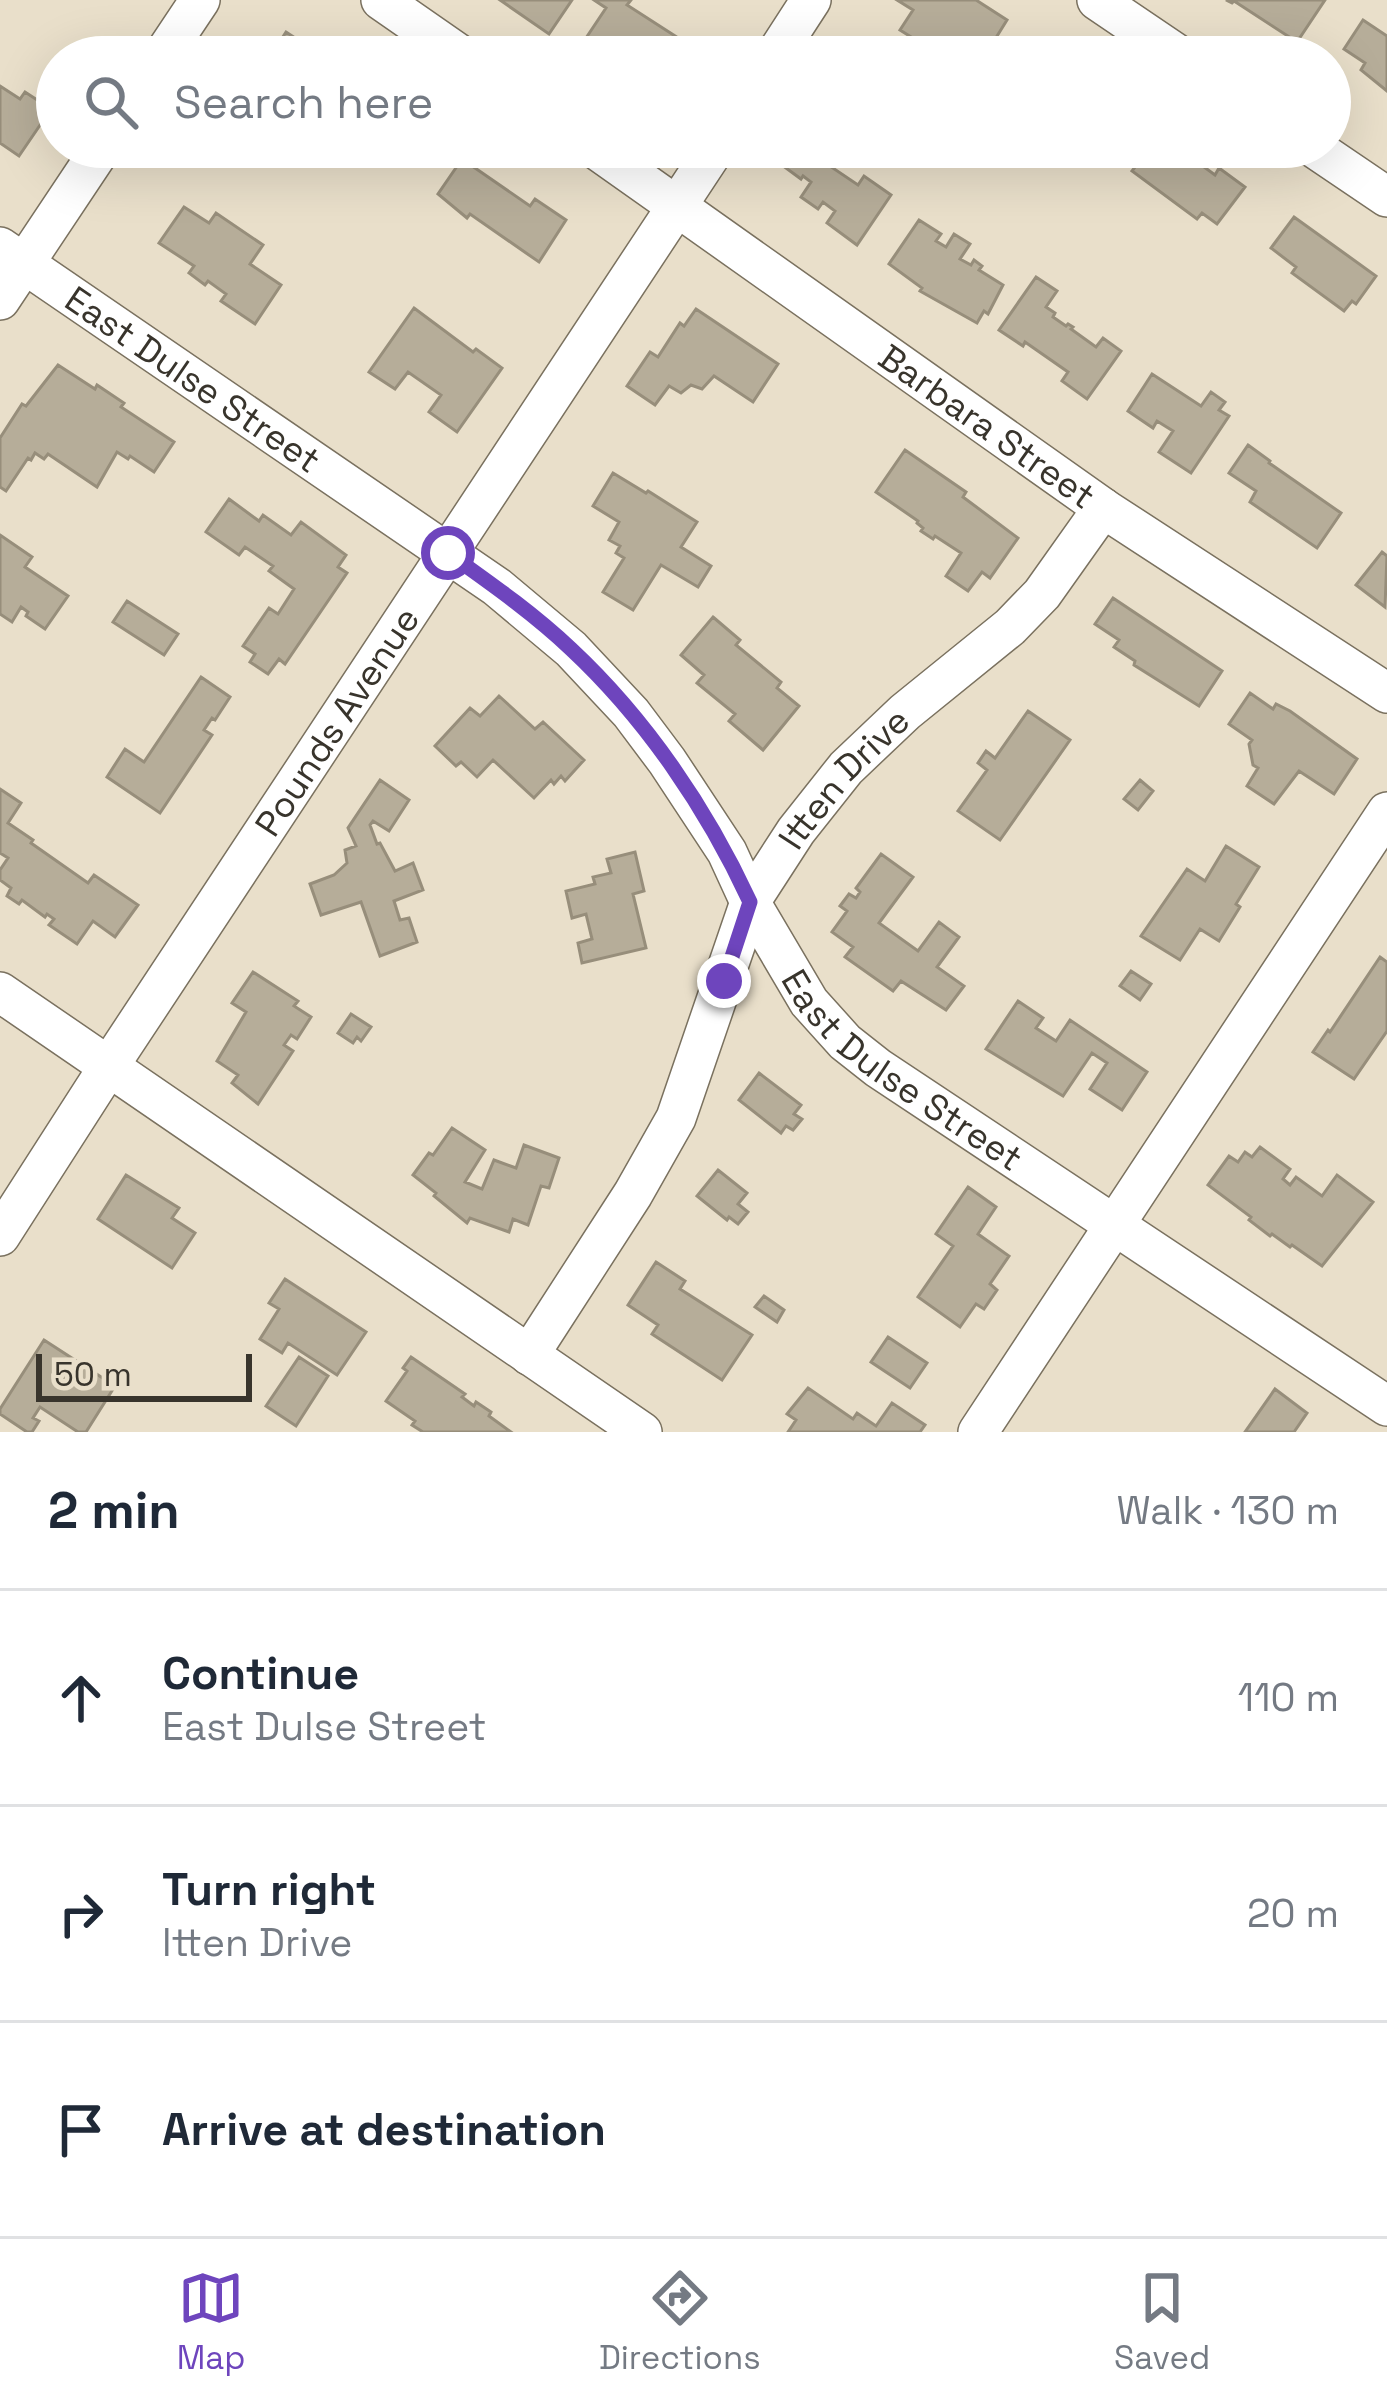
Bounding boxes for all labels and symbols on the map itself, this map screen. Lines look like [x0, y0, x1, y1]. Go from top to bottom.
street label: East Dulse Street [56, 276, 329, 484]
street label: Barbara Street [869, 334, 1104, 519]
route start [421, 526, 475, 580]
street label: Pounds Avenue [245, 598, 430, 845]
street label: Itten Drive [768, 698, 920, 858]
route end [697, 954, 751, 1008]
street label: East Dulse Street [771, 961, 1031, 1182]
scale bar [36, 1348, 252, 1401]

